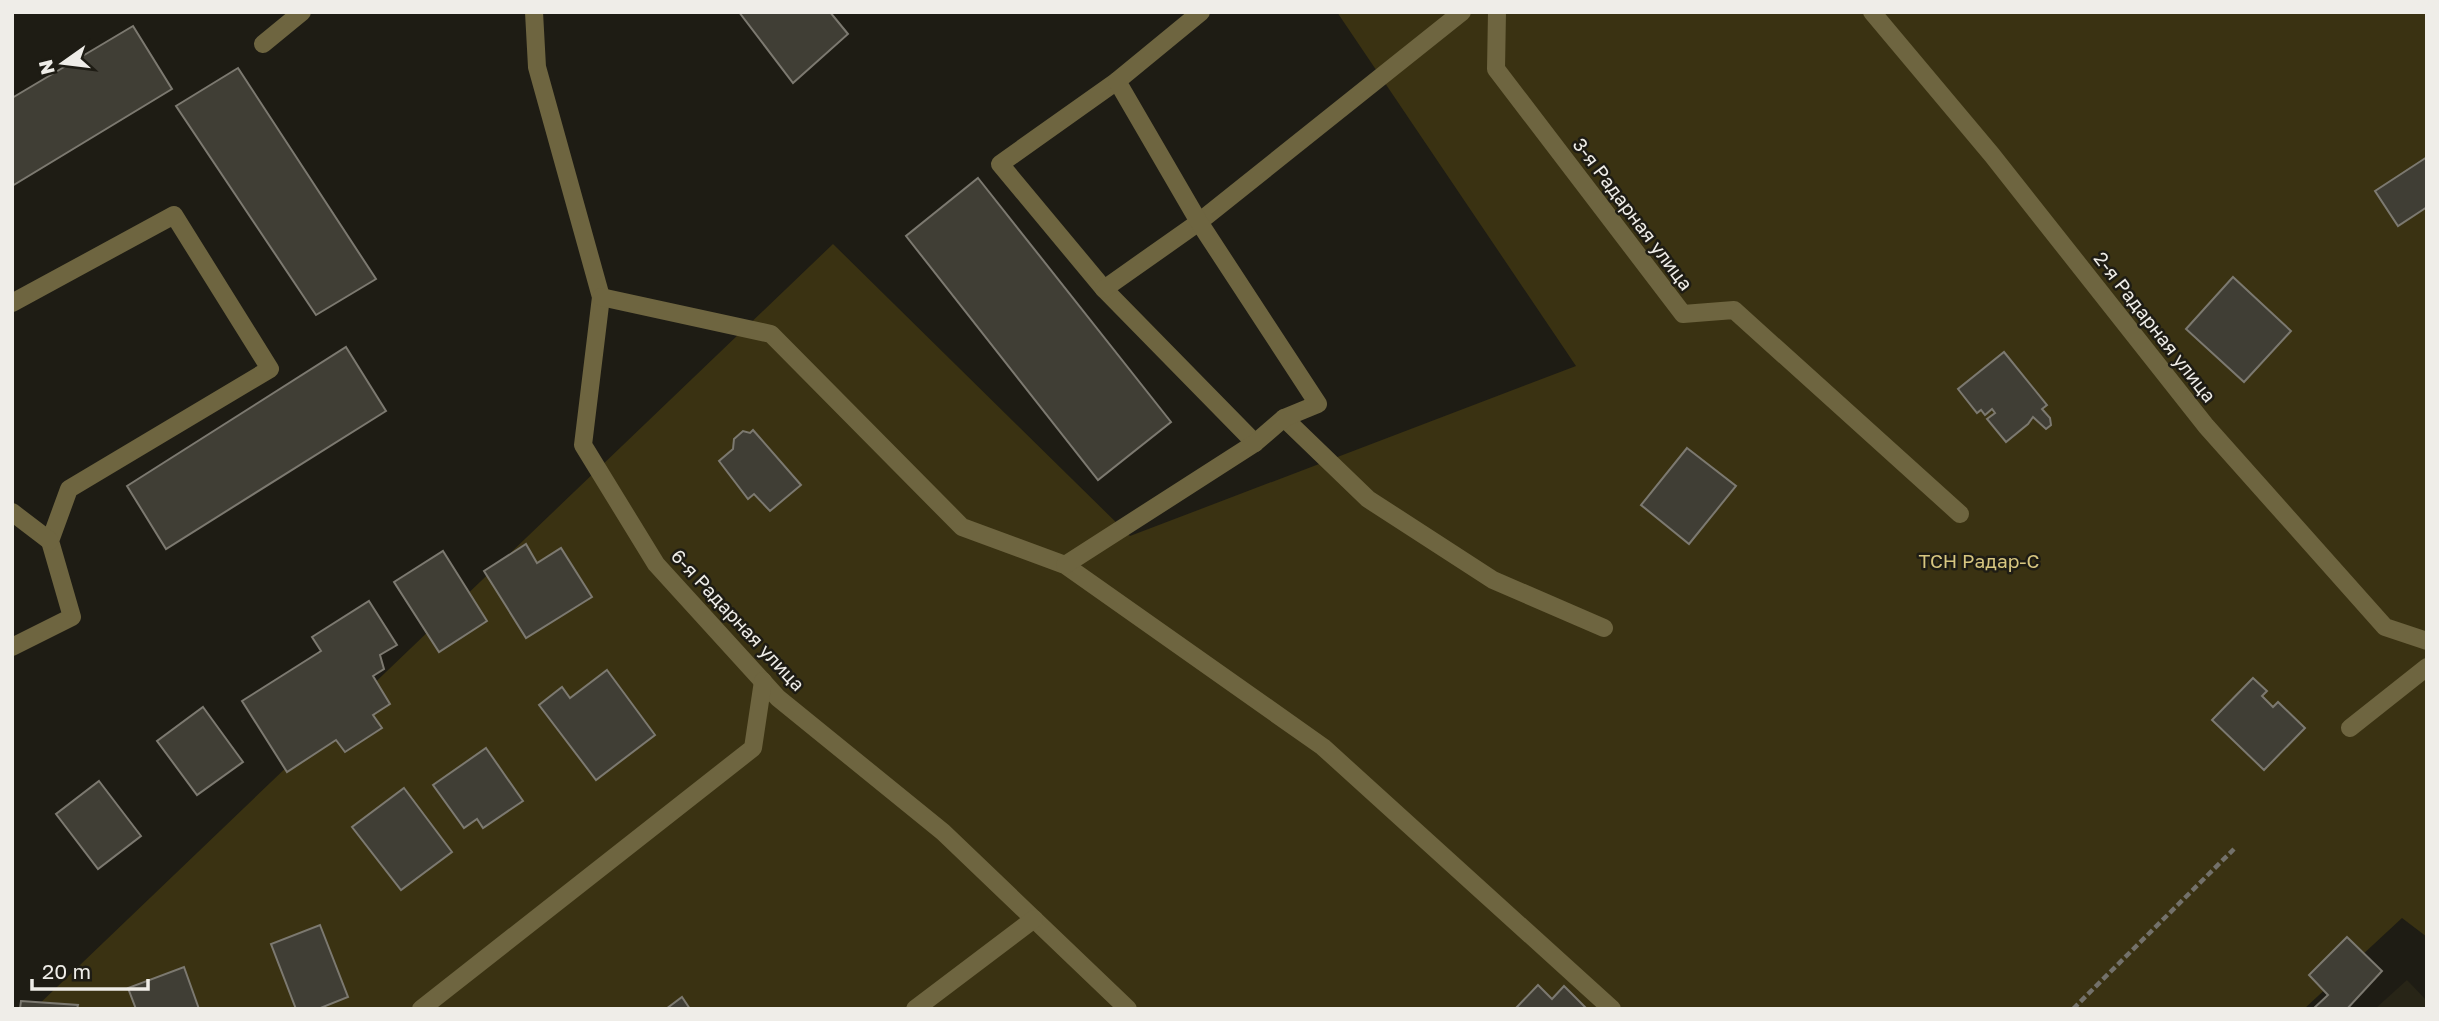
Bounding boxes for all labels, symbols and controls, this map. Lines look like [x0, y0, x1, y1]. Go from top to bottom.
north arrow [28, 28, 98, 98]
text: N [33, 57, 59, 77]
street label: 3-я Радарная улица [1569, 133, 1698, 294]
street label: 2-я Радарная улица [2089, 247, 2221, 407]
street label: 6-я Радарная улица [667, 544, 810, 695]
park label: ТСН Радар-С [1919, 549, 2039, 572]
scale bar [32, 948, 147, 992]
text: 20 m [42, 958, 91, 984]

